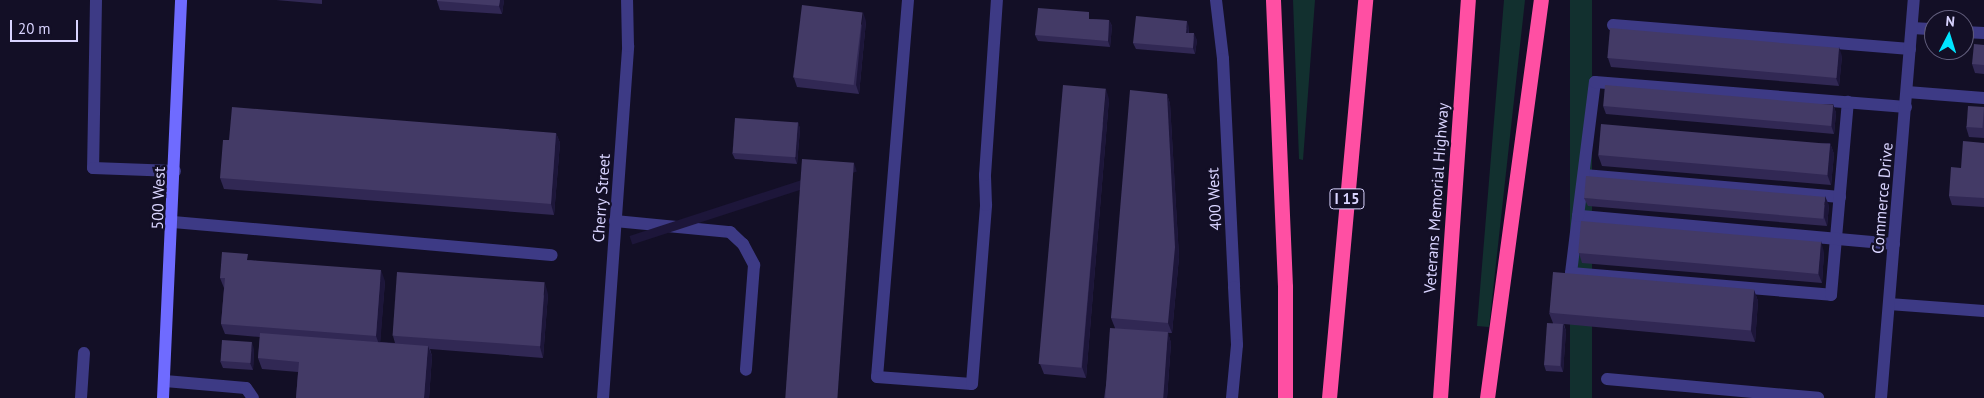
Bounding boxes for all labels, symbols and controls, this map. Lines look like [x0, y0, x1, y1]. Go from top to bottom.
scale bar [12, 10, 80, 42]
north arrow [1924, 10, 1974, 60]
text: N [1945, 12, 1956, 30]
text: 20 m [18, 19, 51, 38]
street label: Veterans Memorial Highway [1420, 102, 1452, 294]
street label: Commerce Drive [1868, 141, 1896, 255]
street label: Cherry Street [588, 153, 614, 243]
street label: 500 West [147, 166, 169, 230]
street label: 400 West [1203, 167, 1225, 231]
road number: I 15 [1328, 186, 1366, 212]

